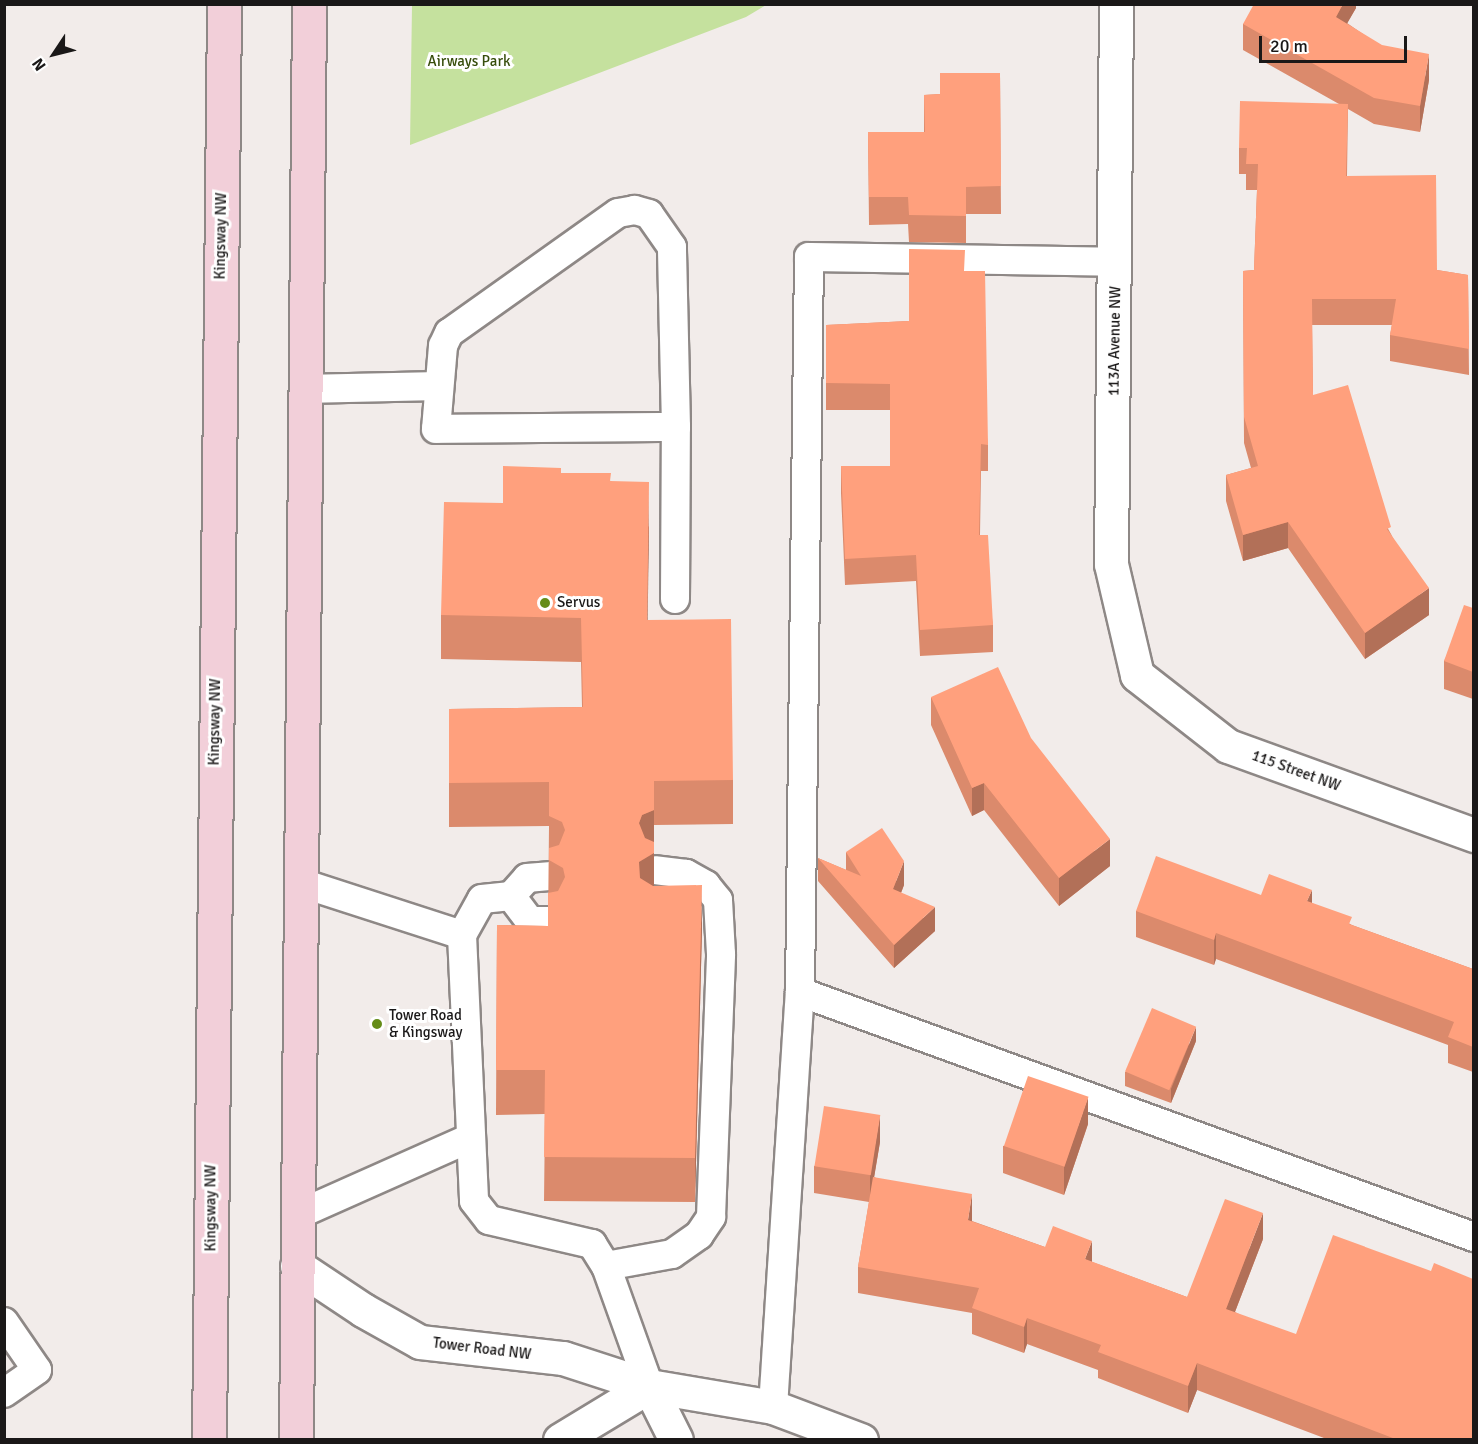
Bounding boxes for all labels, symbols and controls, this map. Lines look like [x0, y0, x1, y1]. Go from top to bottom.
north arrow [24, 24, 84, 84]
scale bar [1262, 24, 1410, 62]
text: 20 m [1270, 35, 1308, 57]
park label: Airways Park [428, 53, 510, 71]
text: N [28, 54, 51, 75]
street label: Kingsway NW [211, 192, 231, 280]
street label: 113A Avenue NW [1105, 286, 1125, 396]
place label: Servus [557, 594, 600, 612]
marker: Servus [538, 596, 552, 610]
street label: Kingsway NW [205, 678, 225, 766]
street label: 115 Street NW [1249, 747, 1343, 795]
place label: Tower Road & Kingsway [389, 1006, 462, 1041]
marker: Tower Road & Kingsway [370, 1017, 384, 1031]
street label: Kingsway NW [202, 1164, 220, 1252]
street label: Tower Road NW [432, 1334, 532, 1364]

